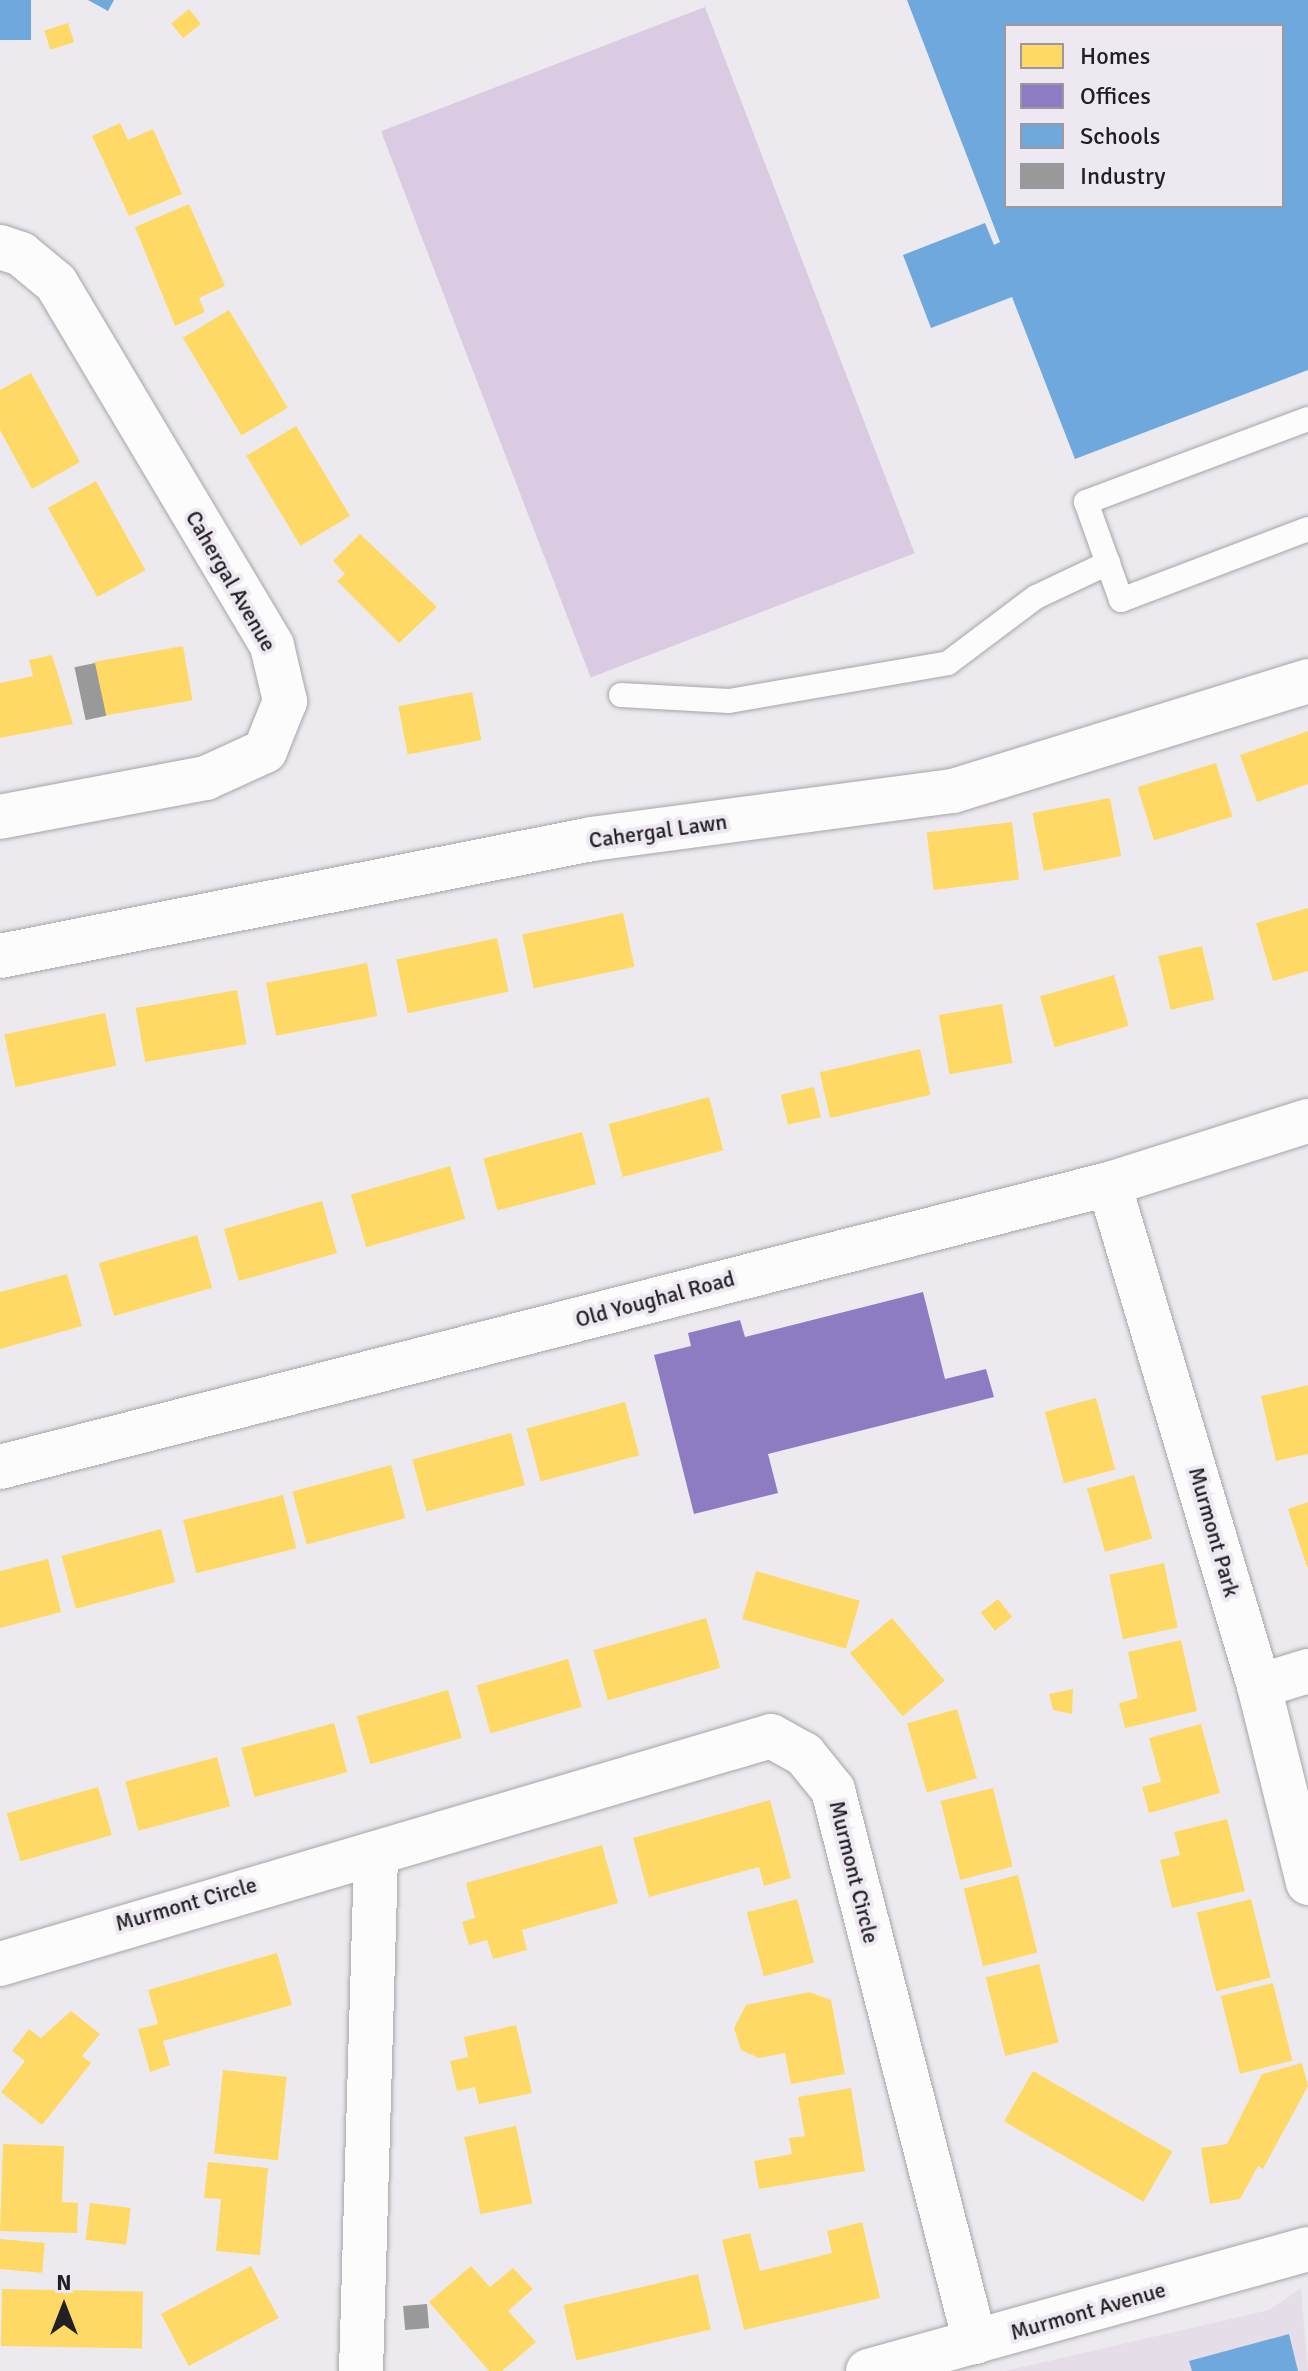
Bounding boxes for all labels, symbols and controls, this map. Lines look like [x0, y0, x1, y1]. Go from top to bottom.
legend [1004, 24, 1284, 208]
text: Homes [1080, 41, 1150, 71]
text: Offices [1080, 81, 1151, 111]
text: Schools [1080, 121, 1160, 151]
text: Industry [1080, 161, 1166, 191]
street label: Cahergal Avenue [180, 506, 282, 656]
street label: Cahergal Lawn [587, 808, 729, 854]
street label: Old Youghal Road [573, 1265, 737, 1333]
street label: Murmont Park [1183, 1464, 1245, 1600]
street label: Murmont Circle [824, 1798, 884, 1946]
street label: Murmont Circle [112, 1871, 260, 1937]
north arrow [24, 2267, 104, 2347]
text: N [56, 2269, 72, 2296]
street label: Murmont Avenue [1007, 2276, 1169, 2346]

